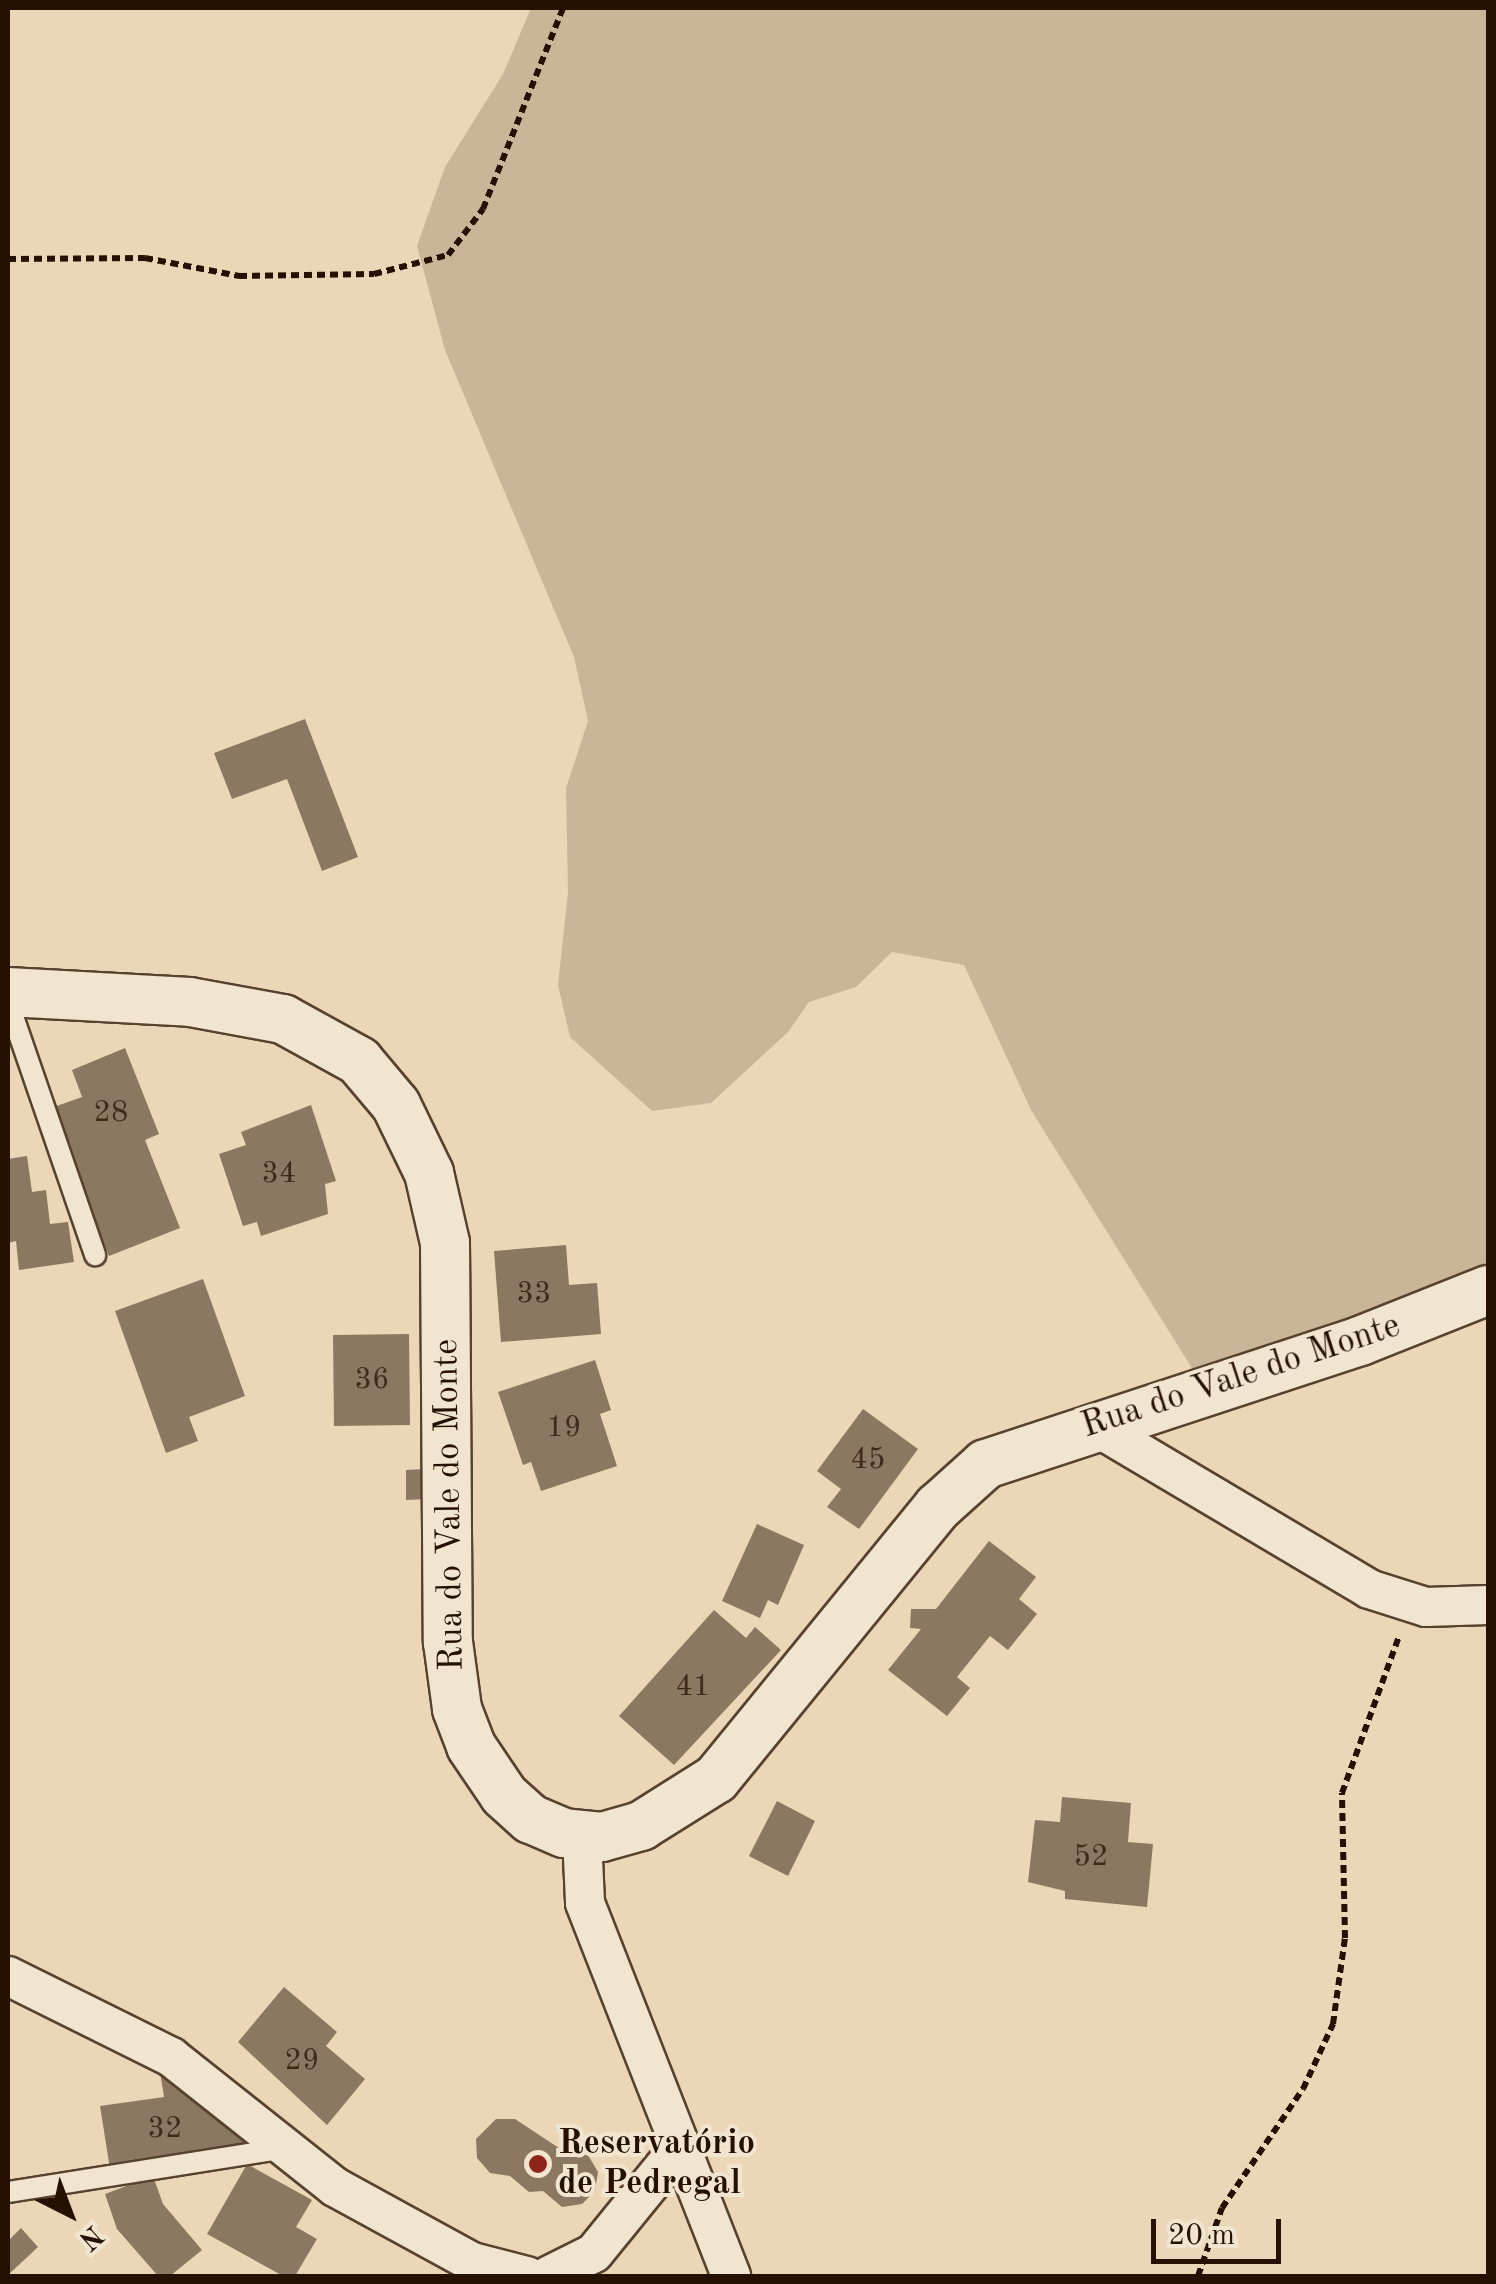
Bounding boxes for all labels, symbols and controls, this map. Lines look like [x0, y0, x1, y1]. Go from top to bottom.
house number: 28 [94, 1095, 128, 1131]
house number: 34 [262, 1156, 296, 1192]
house number: 33 [517, 1276, 551, 1312]
street label: Rua do Vale do Monte [1076, 1306, 1406, 1448]
street label: Rua do Vale do Monte [426, 1338, 474, 1672]
house number: 36 [355, 1362, 389, 1398]
house number: 19 [547, 1410, 581, 1446]
house number: 45 [851, 1442, 885, 1478]
house number: 41 [676, 1669, 710, 1705]
house number: 52 [1074, 1839, 1108, 1875]
house number: 29 [285, 2043, 319, 2079]
house number: 32 [148, 2111, 182, 2147]
place label: Reservatório de Pedregal [558, 2123, 755, 2205]
marker: Reservatório de Pedregal [527, 2153, 549, 2175]
north arrow [20, 2164, 120, 2264]
scale bar [1156, 2199, 1286, 2261]
text: N [73, 2219, 107, 2254]
text: 20 m [1168, 2221, 1235, 2251]

